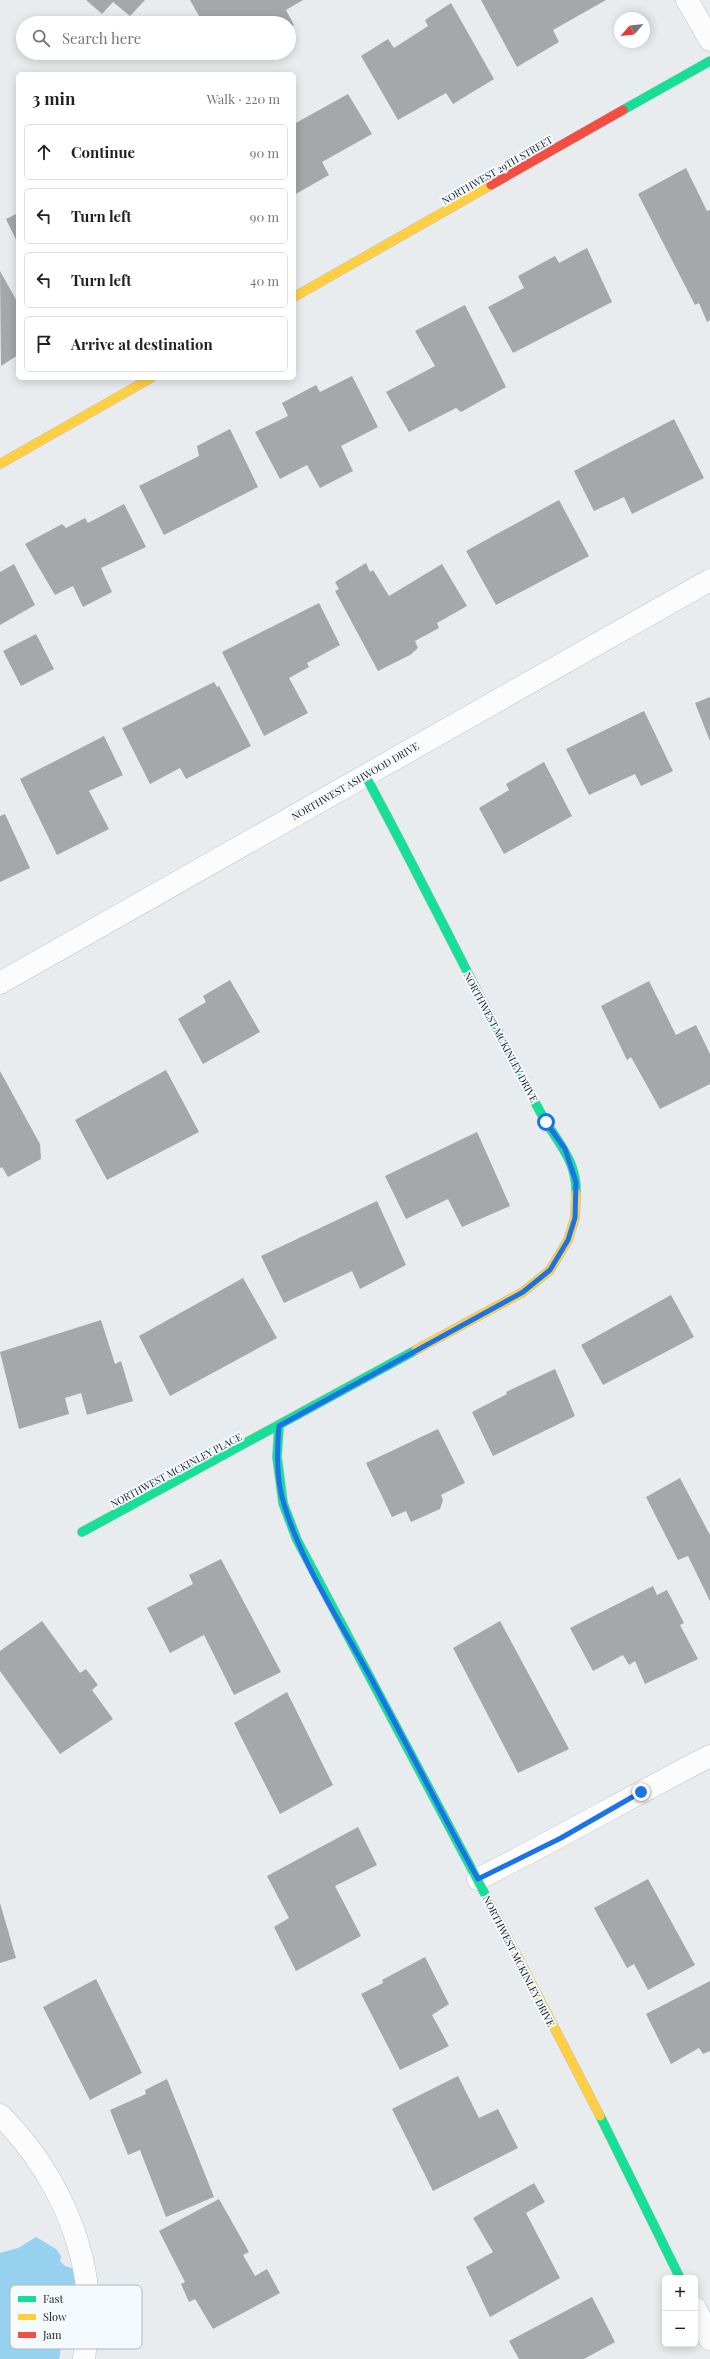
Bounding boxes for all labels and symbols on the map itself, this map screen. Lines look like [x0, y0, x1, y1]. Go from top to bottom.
north arrow [614, 12, 650, 48]
street label: NORTHWEST 29TH STREET [439, 132, 555, 208]
street label: NORTHWEST ASHWOOD DRIVE [289, 739, 421, 823]
street label: NORTHWEST MCKINLEY DRIVE [461, 969, 541, 1105]
route start [537, 1113, 555, 1131]
street label: NORTHWEST MCKINLEY PLACE [108, 1429, 244, 1511]
route end [632, 1783, 650, 1801]
street label: NORTHWEST MCKINLEY DRIVE [480, 1893, 558, 2029]
legend [10, 2285, 142, 2349]
text: Fast [43, 2291, 63, 2306]
text: Slow [43, 2309, 67, 2324]
text: Jam [42, 2327, 62, 2342]

